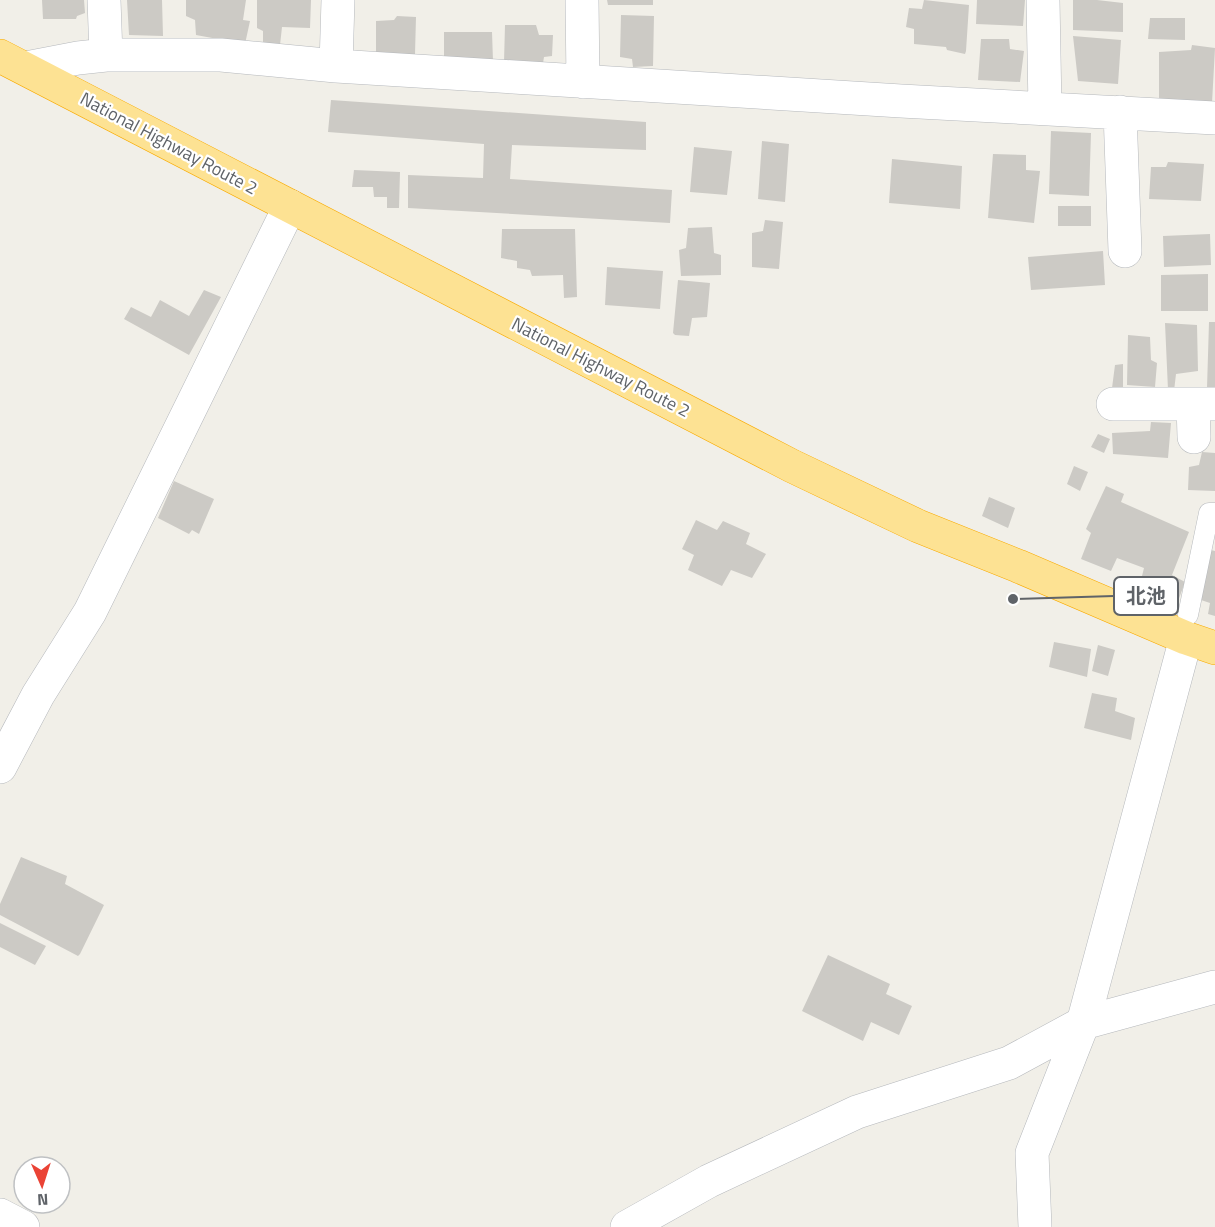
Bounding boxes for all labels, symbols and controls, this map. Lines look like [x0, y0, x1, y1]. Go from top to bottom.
street label: National Highway Route 2 [76, 85, 262, 201]
street label: National Highway Route 2 [507, 310, 695, 424]
callout: 北池 [1114, 577, 1178, 615]
text: 北池 [1126, 580, 1166, 611]
north arrow [12, 1155, 72, 1215]
text: N [37, 1188, 49, 1212]

